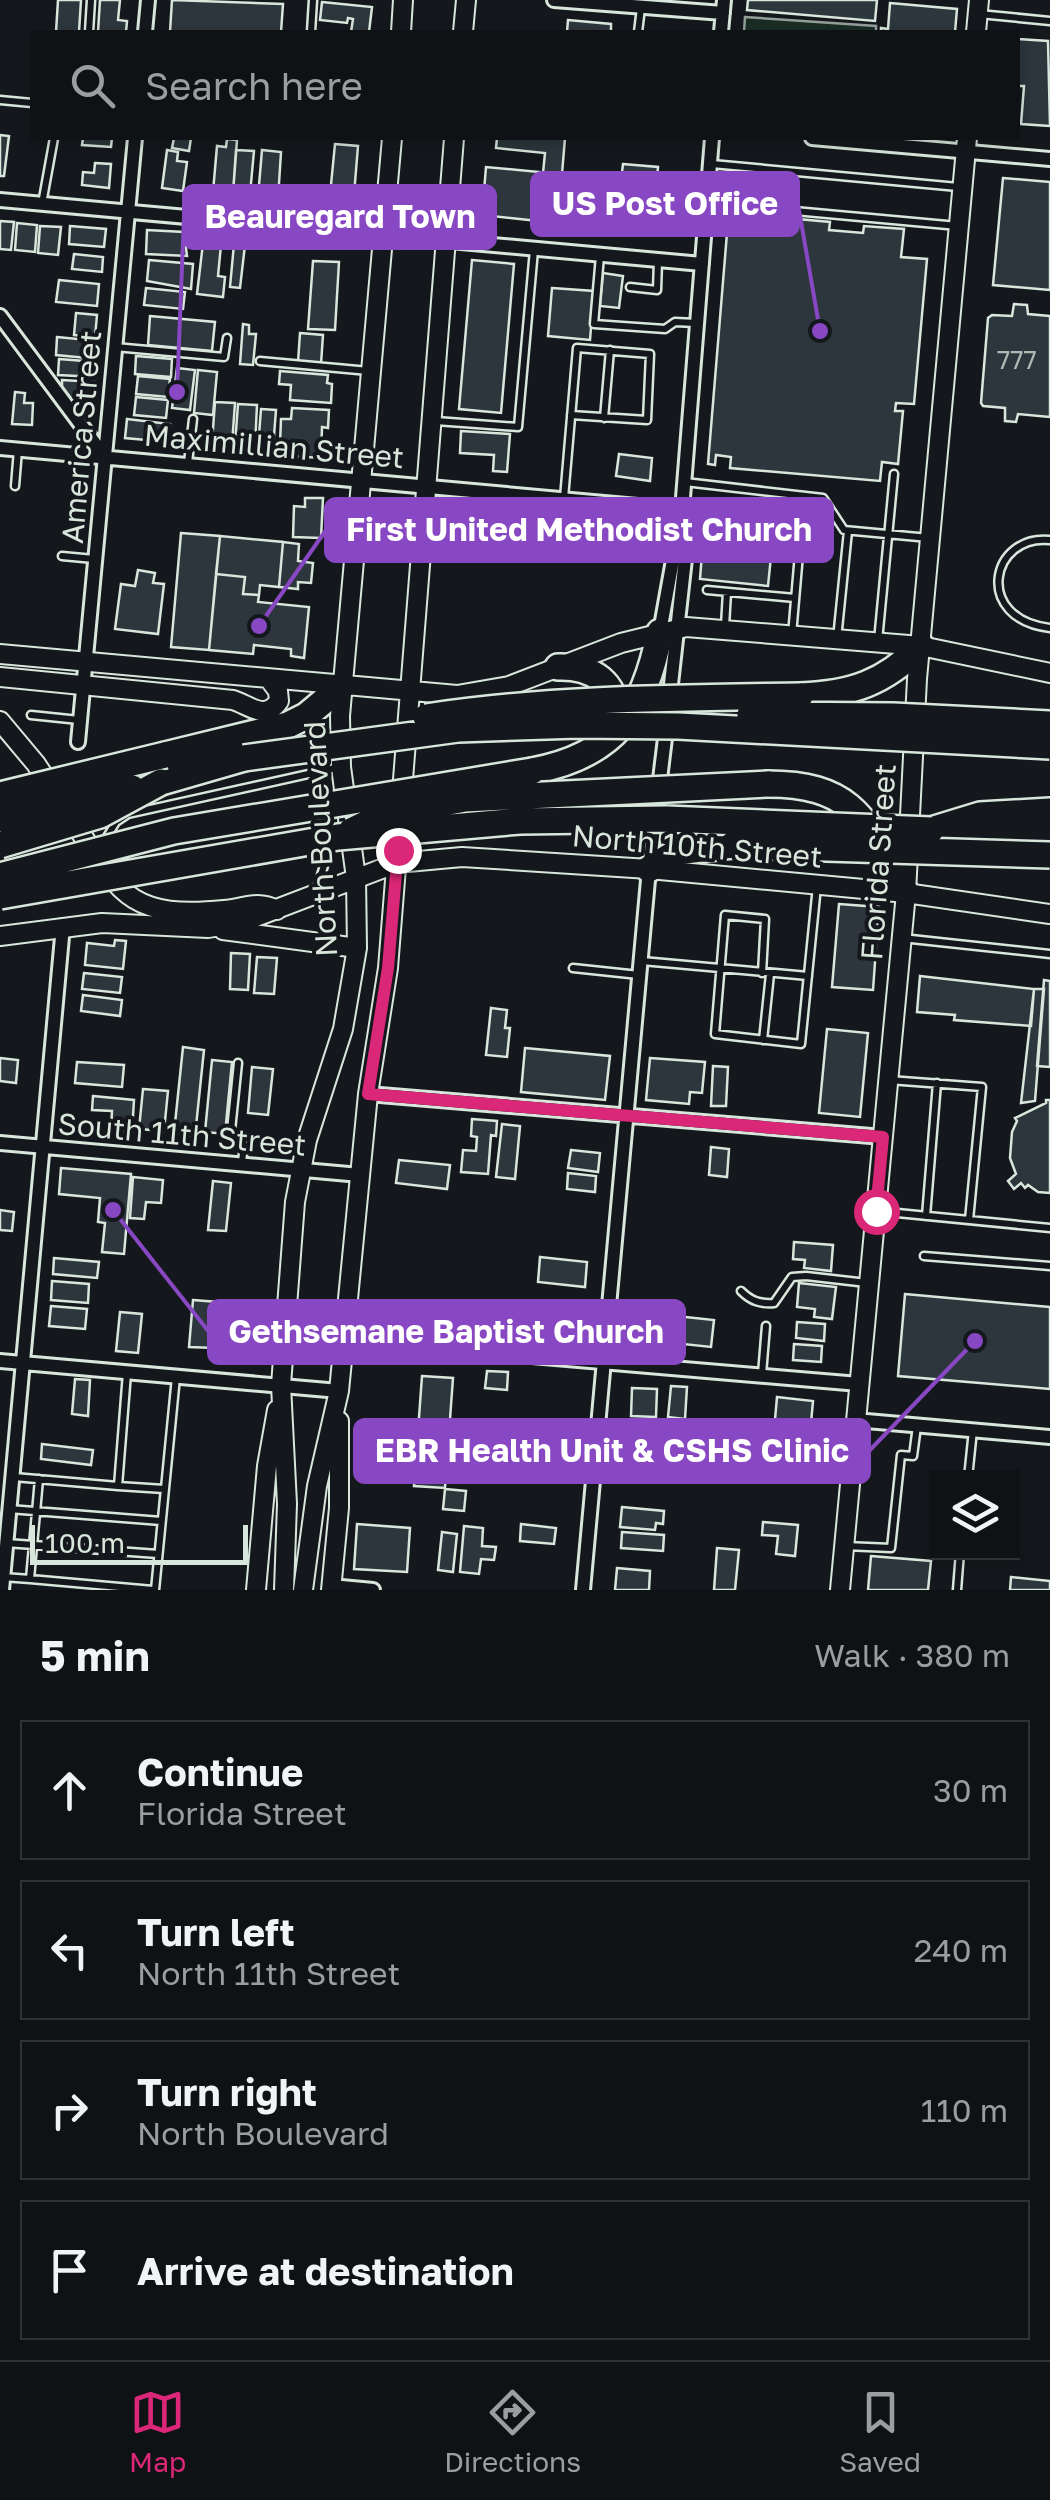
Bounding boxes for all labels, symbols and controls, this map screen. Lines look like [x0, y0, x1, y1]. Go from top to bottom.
search box [30, 30, 1020, 140]
icon: search [65, 58, 120, 113]
text: Search here [145, 63, 363, 108]
callout: US Post Office [532, 173, 798, 235]
text: US Post Office [552, 184, 778, 222]
callout: Beauregard Town [184, 186, 495, 248]
text: Beauregard Town [204, 197, 476, 235]
street label: America Street [54, 329, 108, 545]
house number: 777 [997, 344, 1037, 375]
street label: Maximillian Street [143, 417, 406, 475]
callout: First United Methodist Church [326, 499, 832, 561]
text: First United Methodist Church [346, 510, 812, 548]
street label: North Boulevard [296, 720, 344, 958]
street label: Florida Street [853, 763, 903, 961]
street label: North 10th Street [571, 817, 824, 875]
route end [376, 828, 422, 874]
street label: South 11th Street [56, 1105, 308, 1163]
route start [854, 1189, 900, 1235]
callout: Gethsemane Baptist Church [209, 1301, 684, 1363]
text: Gethsemane Baptist Church [228, 1312, 664, 1350]
callout: EBR Health Unit & CSHS Clinic [355, 1420, 869, 1482]
text: EBR Health Unit & CSHS Clinic [375, 1431, 849, 1469]
map controls [930, 1470, 1020, 1560]
button: layers [930, 1470, 1020, 1560]
scale bar [30, 1520, 248, 1564]
text: 100 m [45, 1526, 125, 1559]
text: 5 min [40, 1630, 150, 1680]
text: Walk · 380 m [814, 1636, 1010, 1674]
text: Continue [137, 1749, 303, 1794]
icon: ahead [42, 1763, 97, 1818]
text: 30 m [933, 1771, 1008, 1809]
text: Florida Street [137, 1794, 347, 1832]
text: Turn left [137, 1909, 295, 1954]
icon: left [42, 1923, 97, 1978]
text: 240 m [914, 1931, 1008, 1969]
text: North 11th Street [137, 1954, 400, 1992]
text: Turn right [137, 2069, 317, 2114]
icon: right [42, 2083, 97, 2138]
text: 110 m [921, 2091, 1008, 2129]
text: North Boulevard [137, 2114, 389, 2152]
icon: arrive [42, 2243, 97, 2298]
text: Arrive at destination [137, 2248, 514, 2293]
tab: Map [129, 2385, 186, 2478]
tab: Directions [444, 2385, 581, 2478]
tab: Saved [839, 2385, 921, 2478]

